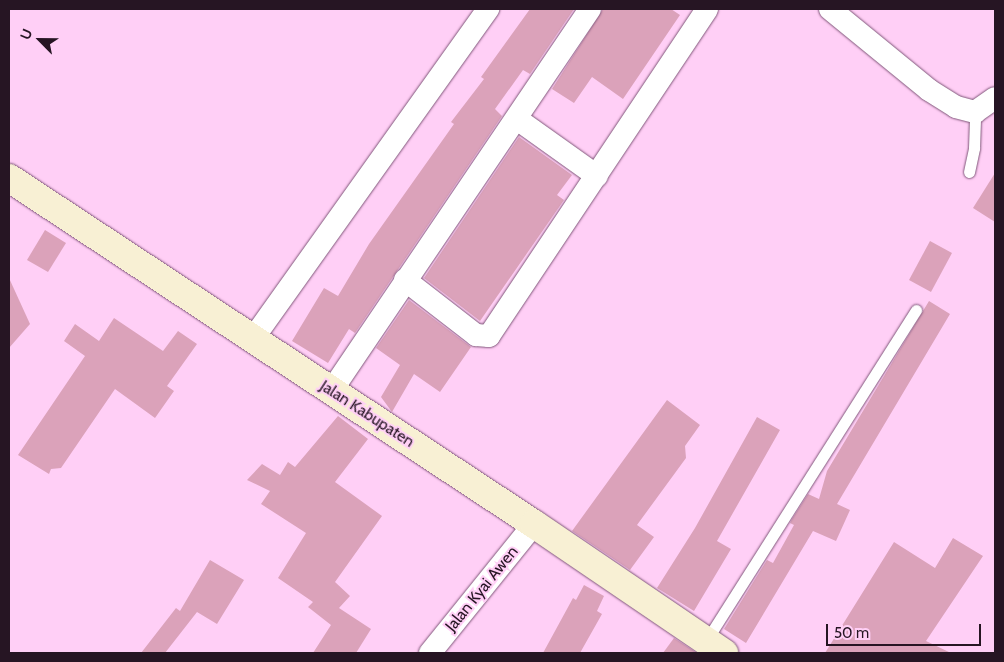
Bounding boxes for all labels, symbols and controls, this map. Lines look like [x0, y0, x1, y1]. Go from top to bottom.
north arrow [15, 15, 65, 65]
text: U [16, 26, 36, 42]
street label: Jalan Kabupaten [316, 376, 418, 452]
street label: Jalan Kyai Awen [442, 542, 522, 636]
scale bar [829, 614, 984, 646]
text: 50 m [834, 624, 869, 642]

